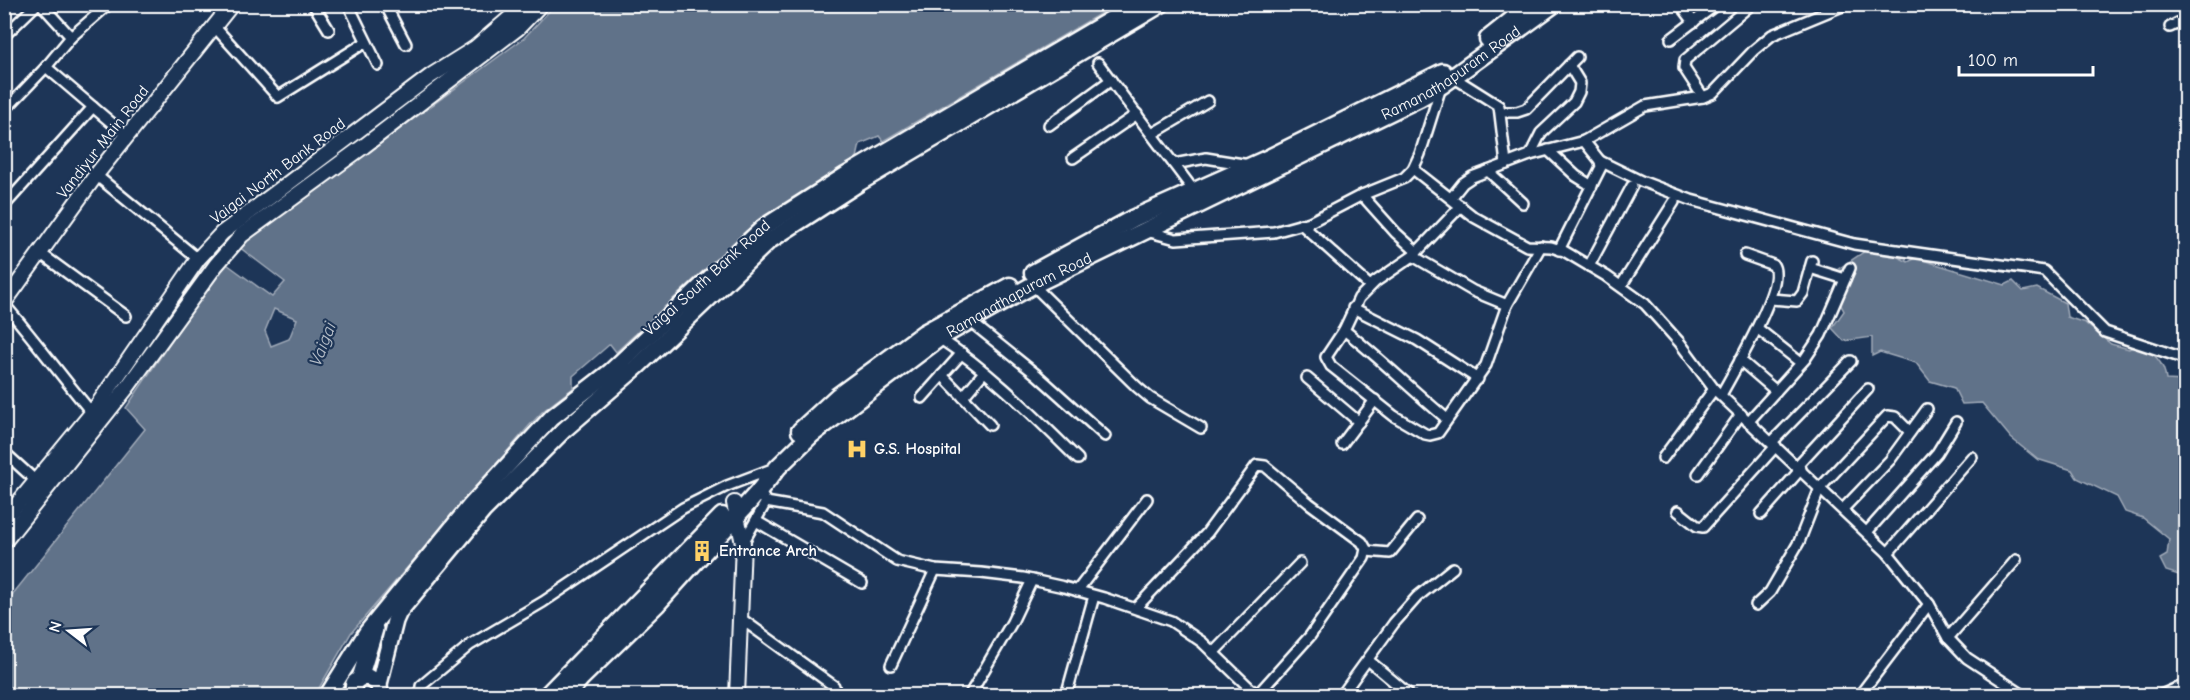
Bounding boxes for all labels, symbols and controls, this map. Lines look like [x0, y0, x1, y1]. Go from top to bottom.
street label: Ramanathapuram Road [1378, 22, 1524, 124]
scale bar [1959, 39, 2092, 77]
text: 100 m [1968, 50, 2018, 71]
street label: Vandiyur Main Road [53, 82, 153, 202]
street label: Vaigai North Bank Road [207, 115, 349, 227]
street label: Vaigai South Bank Road [640, 216, 774, 340]
street label: Ramanathapuram Road [943, 249, 1095, 341]
water label: Vaigai [305, 318, 341, 369]
hospital icon: G.S. Hospital [845, 437, 869, 461]
place label: G.S. Hospital [874, 440, 961, 458]
building icon: Entrance Arch [690, 539, 714, 563]
place label: Entrance Arch [719, 542, 817, 560]
north arrow [39, 601, 99, 661]
text: N [45, 619, 66, 635]

